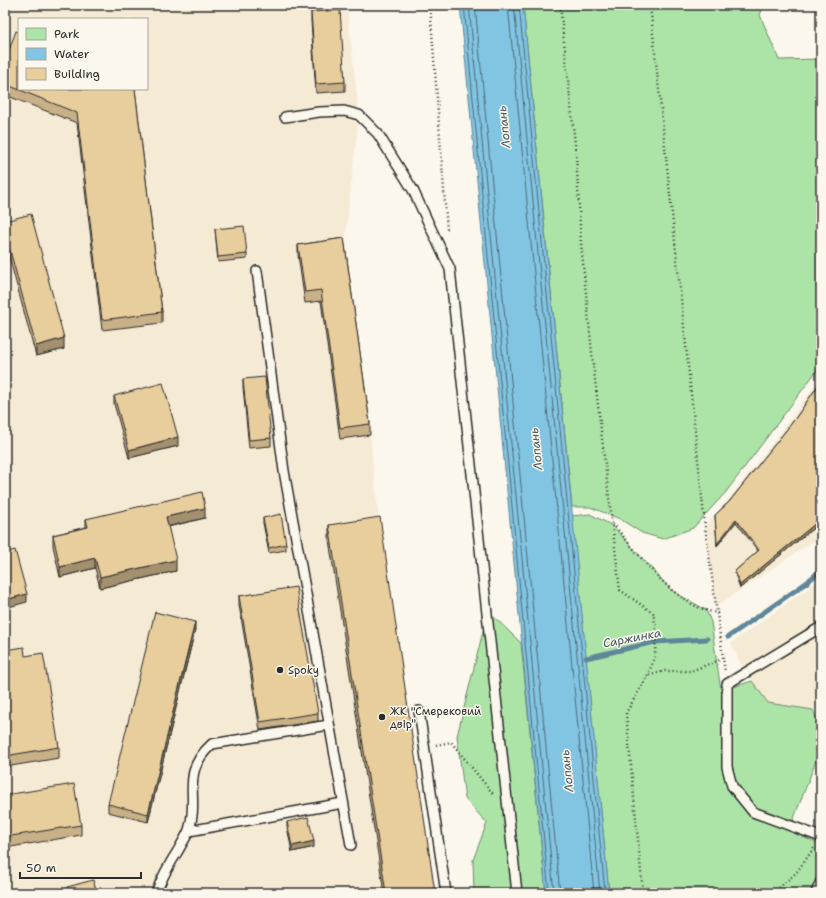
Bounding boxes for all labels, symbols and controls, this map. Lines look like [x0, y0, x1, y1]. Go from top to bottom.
legend [18, 18, 148, 90]
text: Park [54, 26, 80, 42]
text: Water [54, 46, 90, 62]
text: Building [54, 66, 100, 82]
water label: Лопань [494, 105, 514, 150]
water label: Лопань [526, 427, 546, 472]
water label: Саржинка [601, 625, 663, 651]
place label: Spoky [288, 663, 319, 678]
marker: Spoky [275, 665, 285, 675]
place label: ЖК "Смерековий двір" [390, 704, 481, 732]
marker: ЖК "Смерековий двір" [377, 712, 387, 722]
water label: Лопань [557, 749, 577, 794]
scale bar [20, 854, 141, 880]
text: 50 m [26, 860, 56, 876]

